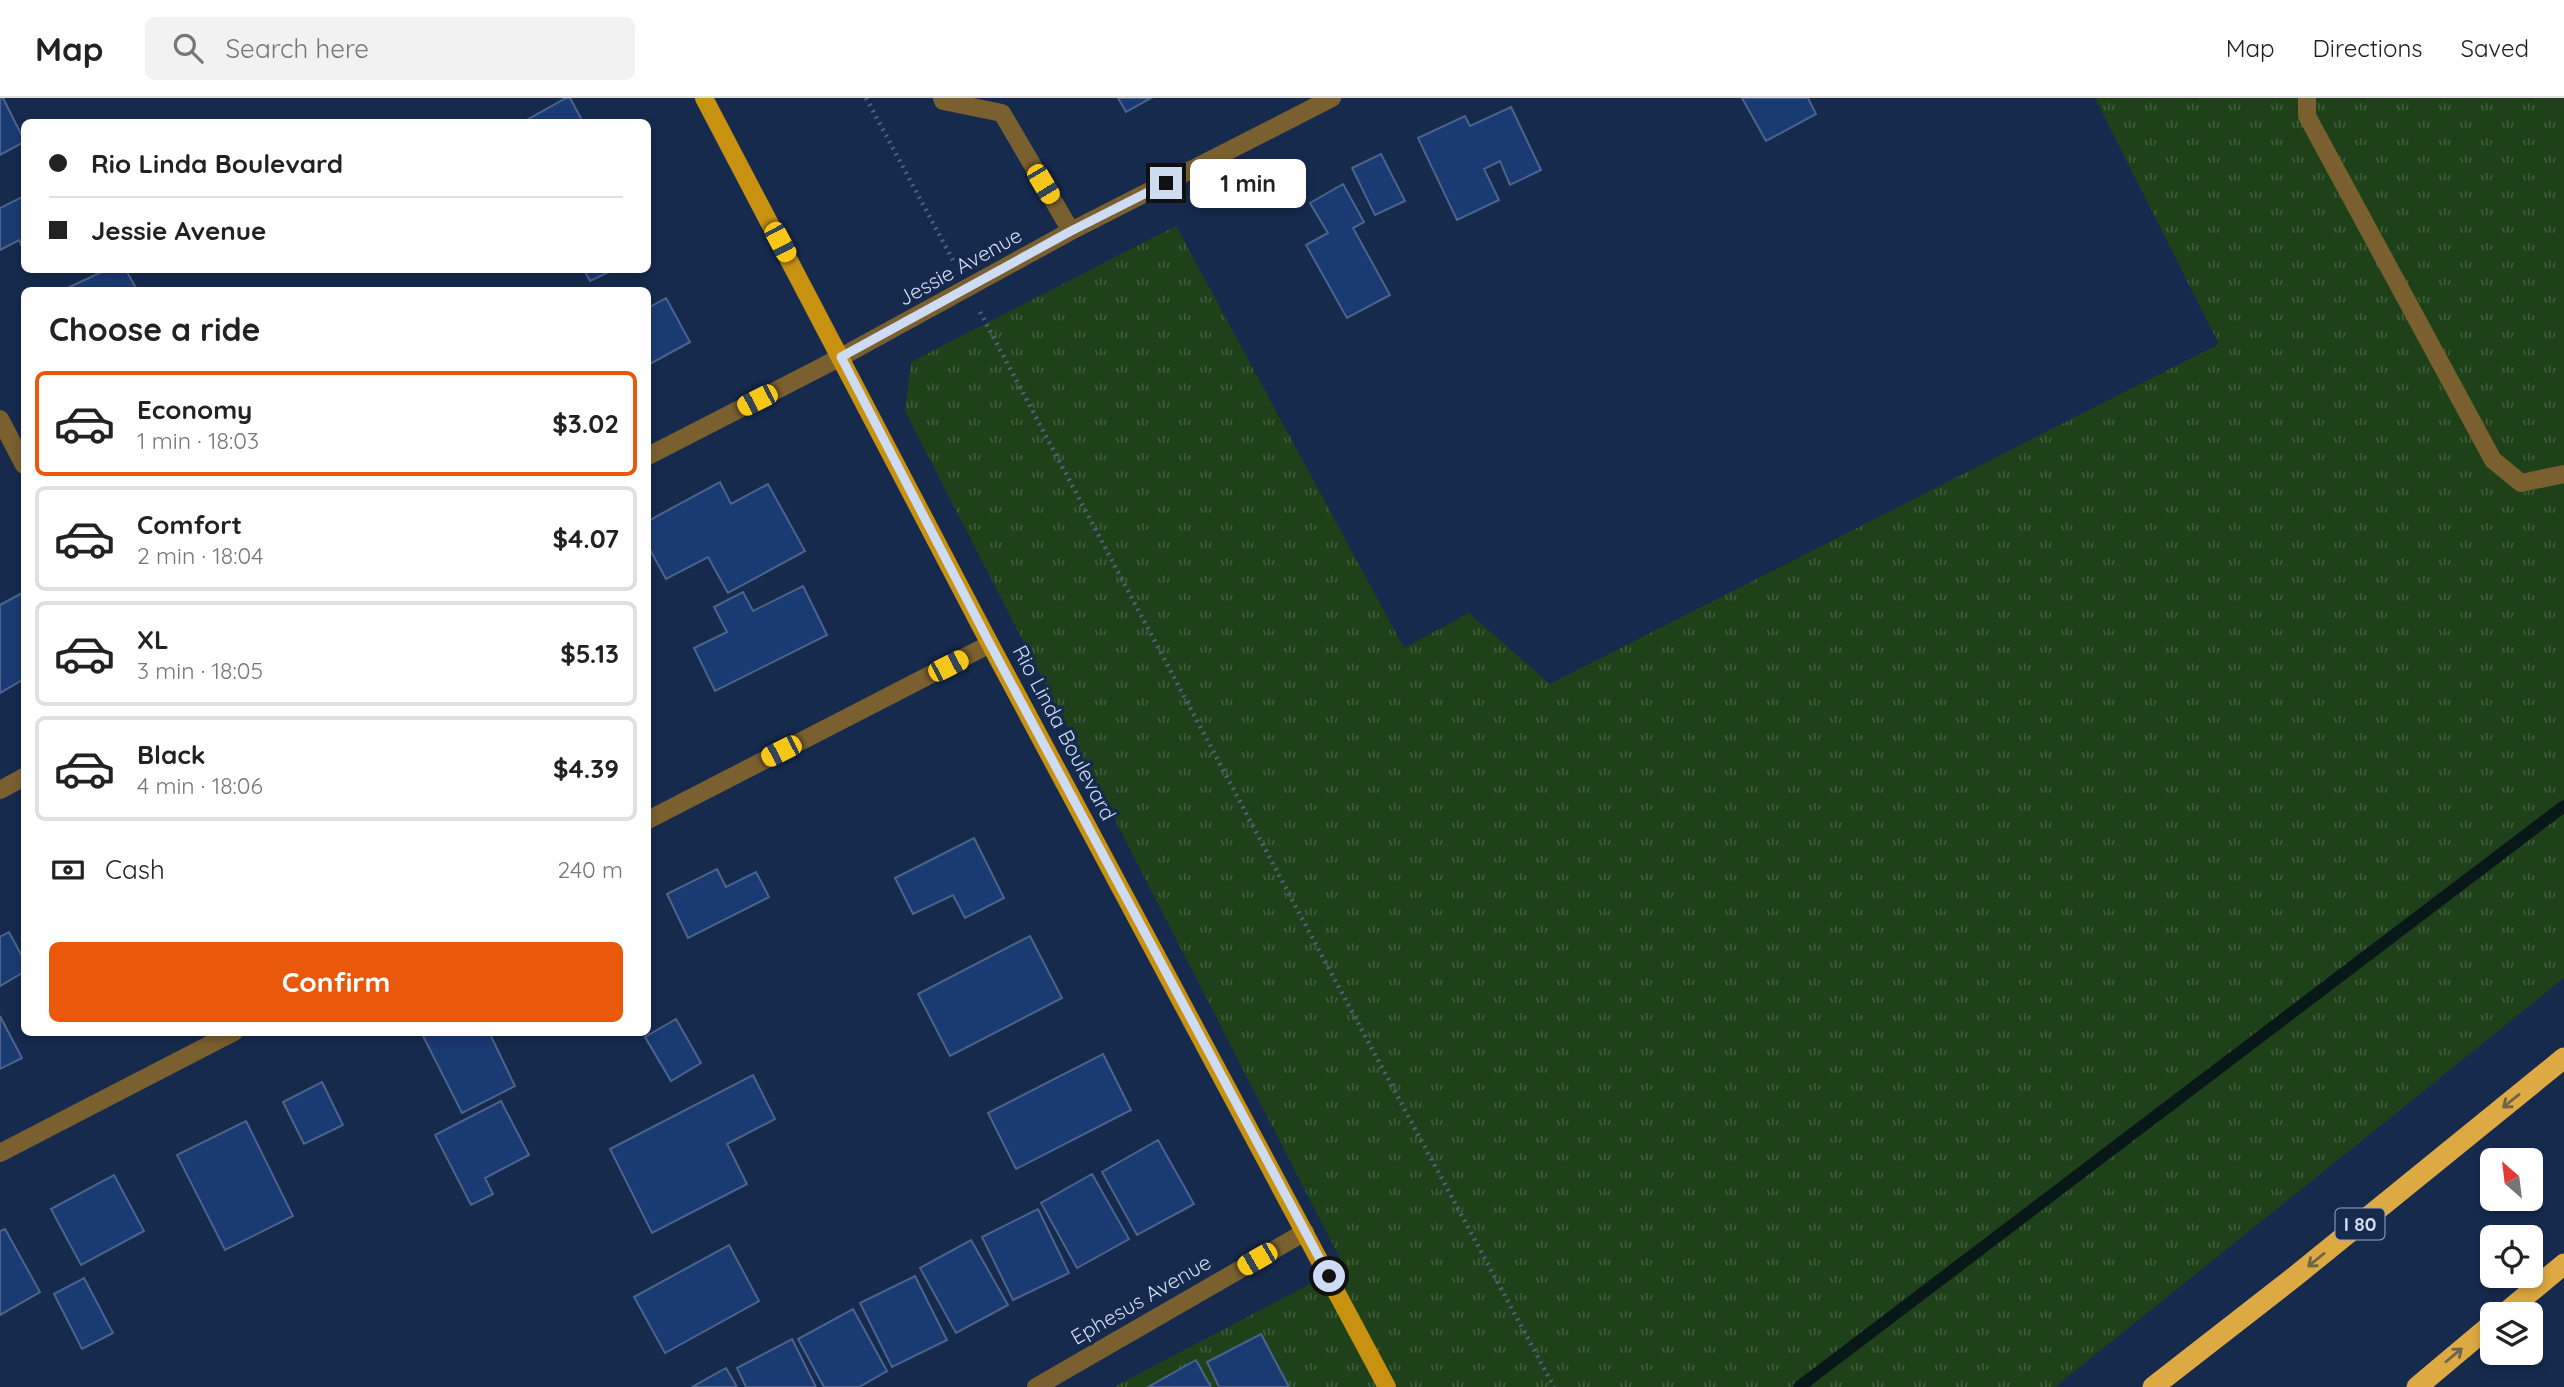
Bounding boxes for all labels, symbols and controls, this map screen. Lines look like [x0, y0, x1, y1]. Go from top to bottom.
search box [145, 17, 635, 80]
text: Map [35, 28, 103, 69]
icon: search [169, 29, 207, 67]
text: Search here [225, 32, 369, 65]
text: Map [2226, 33, 2275, 63]
text: Directions [2313, 33, 2423, 63]
text: Saved [2461, 33, 2529, 63]
text: Rio Linda Boulevard [91, 147, 343, 180]
callout: 1 min [1190, 158, 1306, 208]
car [1024, 161, 1063, 207]
route end [1150, 167, 1182, 199]
text: 1 min [1220, 169, 1276, 198]
text: Jessie Avenue [91, 214, 266, 247]
car [761, 219, 800, 265]
street label: Jessie Avenue [893, 221, 1026, 311]
text: Choose a ride [49, 309, 261, 349]
car [734, 381, 781, 419]
icon: car [53, 392, 116, 455]
text: Economy [137, 393, 252, 426]
text: $3.02 [552, 407, 619, 440]
text: 1 min · 18:03 [137, 426, 259, 455]
icon: car [53, 507, 116, 570]
text: Comfort [137, 508, 242, 541]
text: $4.07 [553, 522, 619, 555]
text: 2 min · 18:04 [137, 541, 263, 570]
icon: car [53, 622, 116, 685]
text: XL [137, 623, 169, 656]
text: $5.13 [560, 637, 619, 670]
street label: Rio Linda Boulevard [1008, 640, 1122, 825]
car [925, 647, 972, 685]
text: 3 min · 18:05 [137, 656, 263, 685]
car [758, 732, 805, 770]
icon: car [53, 737, 116, 800]
text: Black [137, 738, 206, 771]
text: $4.39 [553, 752, 619, 785]
text: 4 min · 18:06 [137, 771, 263, 800]
icon: cash [49, 851, 87, 889]
text: Cash [105, 853, 165, 886]
text: 240 m [558, 855, 623, 884]
button: Confirm [49, 942, 623, 1022]
one-way arrow [2503, 1093, 2521, 1109]
north arrow [2480, 1148, 2543, 1211]
map controls [2480, 1148, 2543, 1365]
road number: I 80 [2336, 1208, 2384, 1240]
button: locate [2480, 1225, 2543, 1288]
car [1234, 1239, 1281, 1279]
street label: Ephesus Avenue [1066, 1248, 1215, 1350]
one-way arrow [2307, 1252, 2325, 1268]
route start [1313, 1260, 1345, 1292]
button: layers [2480, 1302, 2543, 1365]
one-way arrow [2445, 1348, 2463, 1363]

